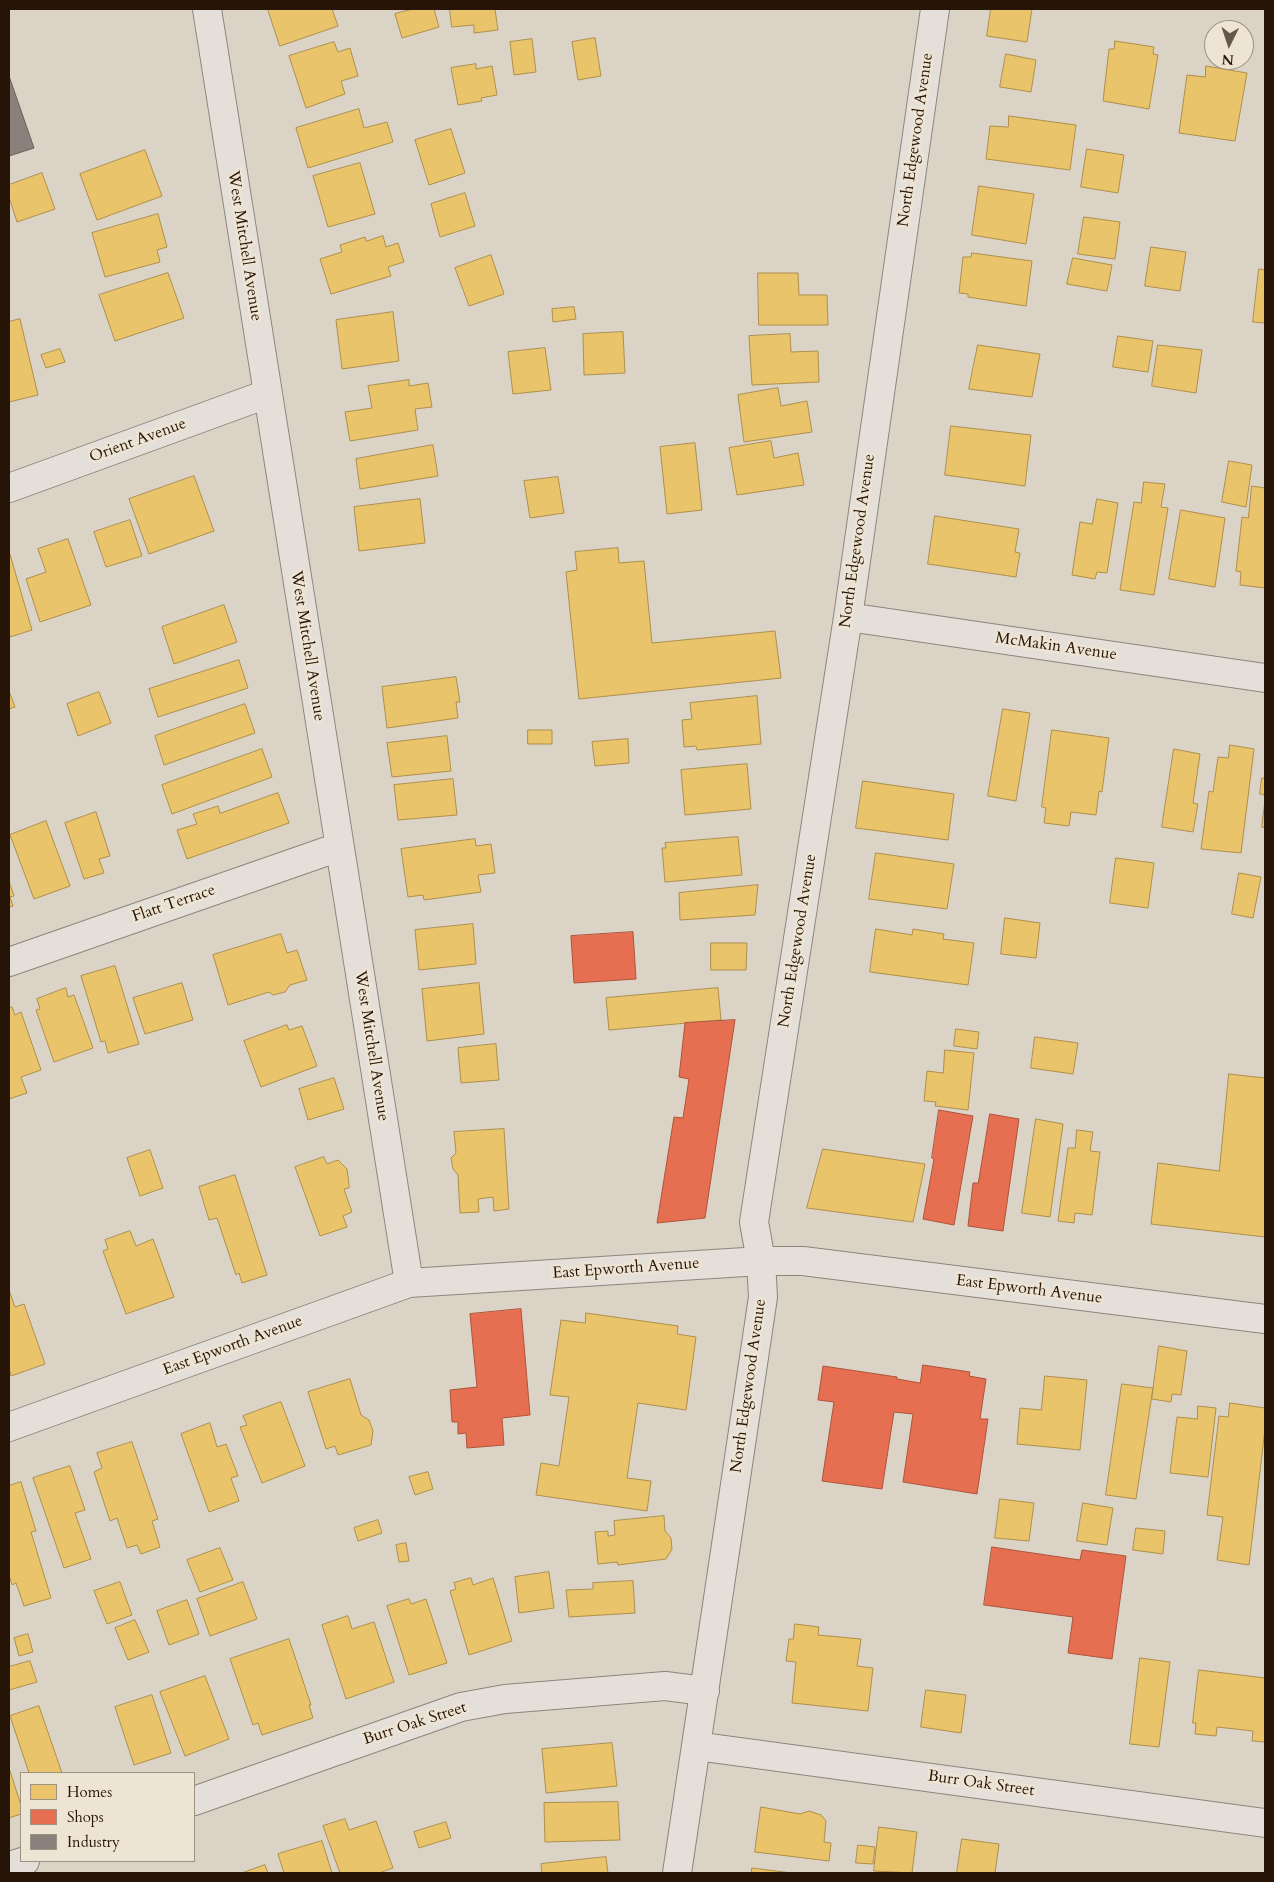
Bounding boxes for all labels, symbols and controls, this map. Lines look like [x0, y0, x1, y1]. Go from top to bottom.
north arrow [1204, 20, 1254, 70]
text: N [1221, 50, 1235, 69]
street label: North Edgewood Avenue [894, 52, 938, 228]
street label: West Mitchell Avenue [223, 169, 265, 323]
street label: Orient Avenue [87, 415, 189, 467]
street label: North Edgewood Avenue [836, 453, 880, 629]
street label: West Mitchell Avenue [286, 569, 328, 723]
street label: McMakin Avenue [994, 629, 1118, 665]
street label: North Edgewood Avenue [775, 853, 821, 1029]
street label: Flatt Terrace [130, 881, 218, 927]
street label: West Mitchell Avenue [350, 969, 392, 1123]
street label: East Epworth Avenue [552, 1254, 700, 1284]
street label: East Epworth Avenue [955, 1272, 1103, 1308]
street label: North Edgewood Avenue [727, 1298, 771, 1474]
street label: East Epworth Avenue [161, 1312, 305, 1380]
street label: Burr Oak Street [361, 1698, 469, 1750]
street label: Burr Oak Street [926, 1767, 1036, 1801]
legend [20, 1772, 195, 1862]
text: Homes [67, 1782, 112, 1802]
text: Shops [67, 1807, 104, 1827]
text: Industry [67, 1832, 120, 1852]

